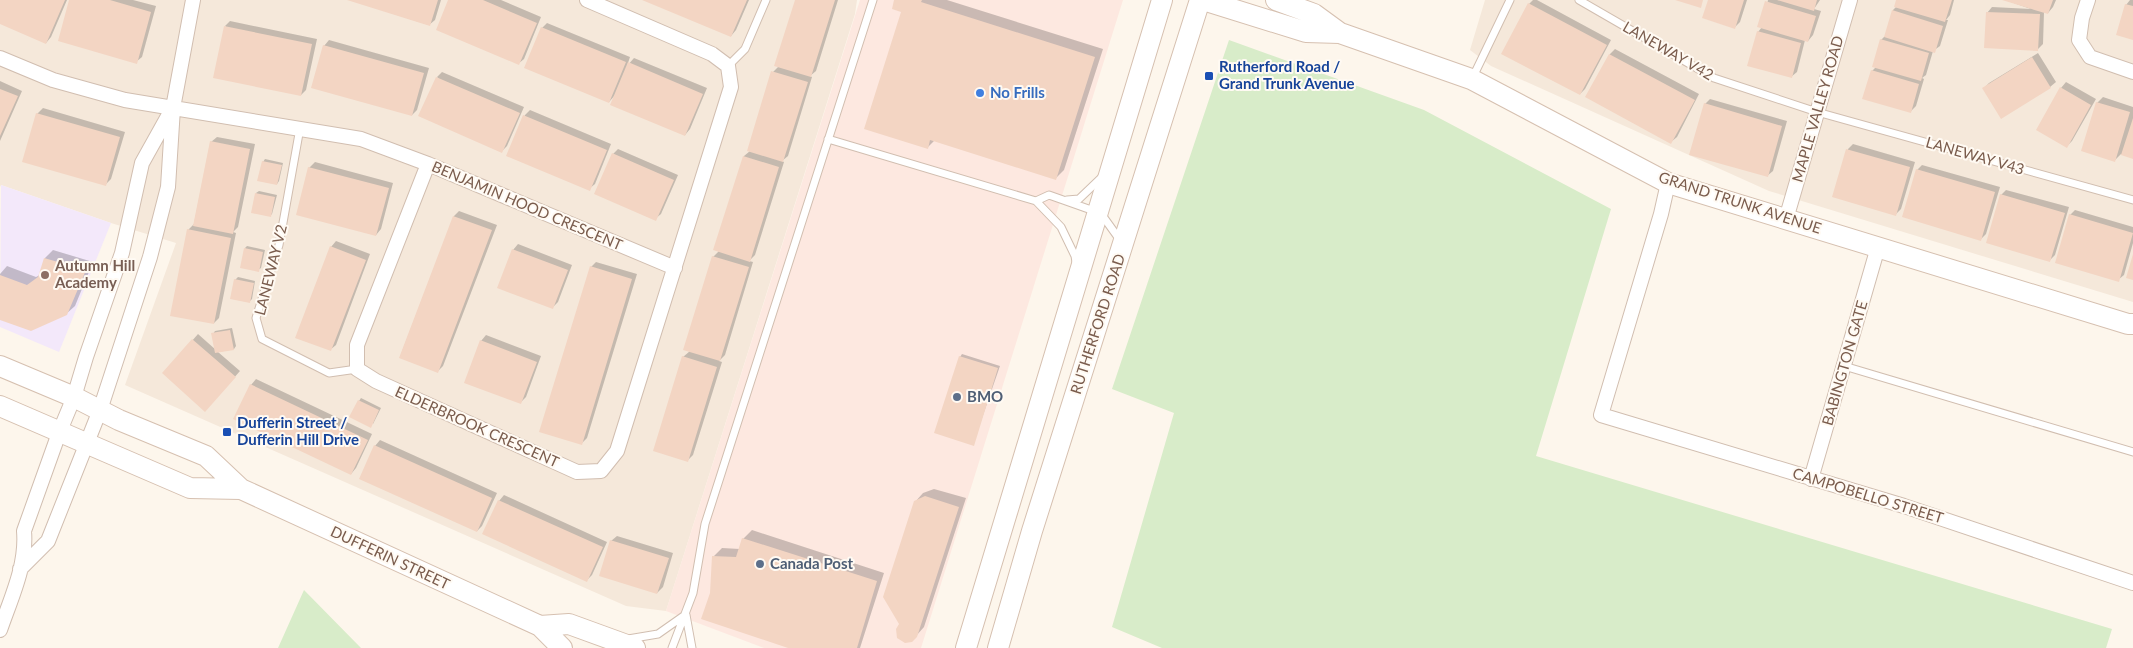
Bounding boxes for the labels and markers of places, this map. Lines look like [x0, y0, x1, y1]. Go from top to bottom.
place label: Rutherford Road / Grand Trunk Avenue [1219, 57, 1355, 92]
marker: Rutherford Road / Grand Trunk Avenue [1203, 70, 1215, 82]
place label: No Frills [990, 83, 1045, 101]
marker: No Frills [974, 87, 986, 99]
place label: Autumn Hill Academy [54, 256, 135, 291]
marker: Autumn Hill Academy [39, 269, 51, 281]
place label: BMO [967, 387, 1003, 405]
marker: BMO [951, 391, 963, 403]
place label: Dufferin Street / Dufferin Hill Drive [237, 413, 359, 448]
marker: Dufferin Street / Dufferin Hill Drive [221, 426, 233, 438]
place label: Canada Post [770, 554, 854, 572]
marker: Canada Post [754, 558, 766, 570]

